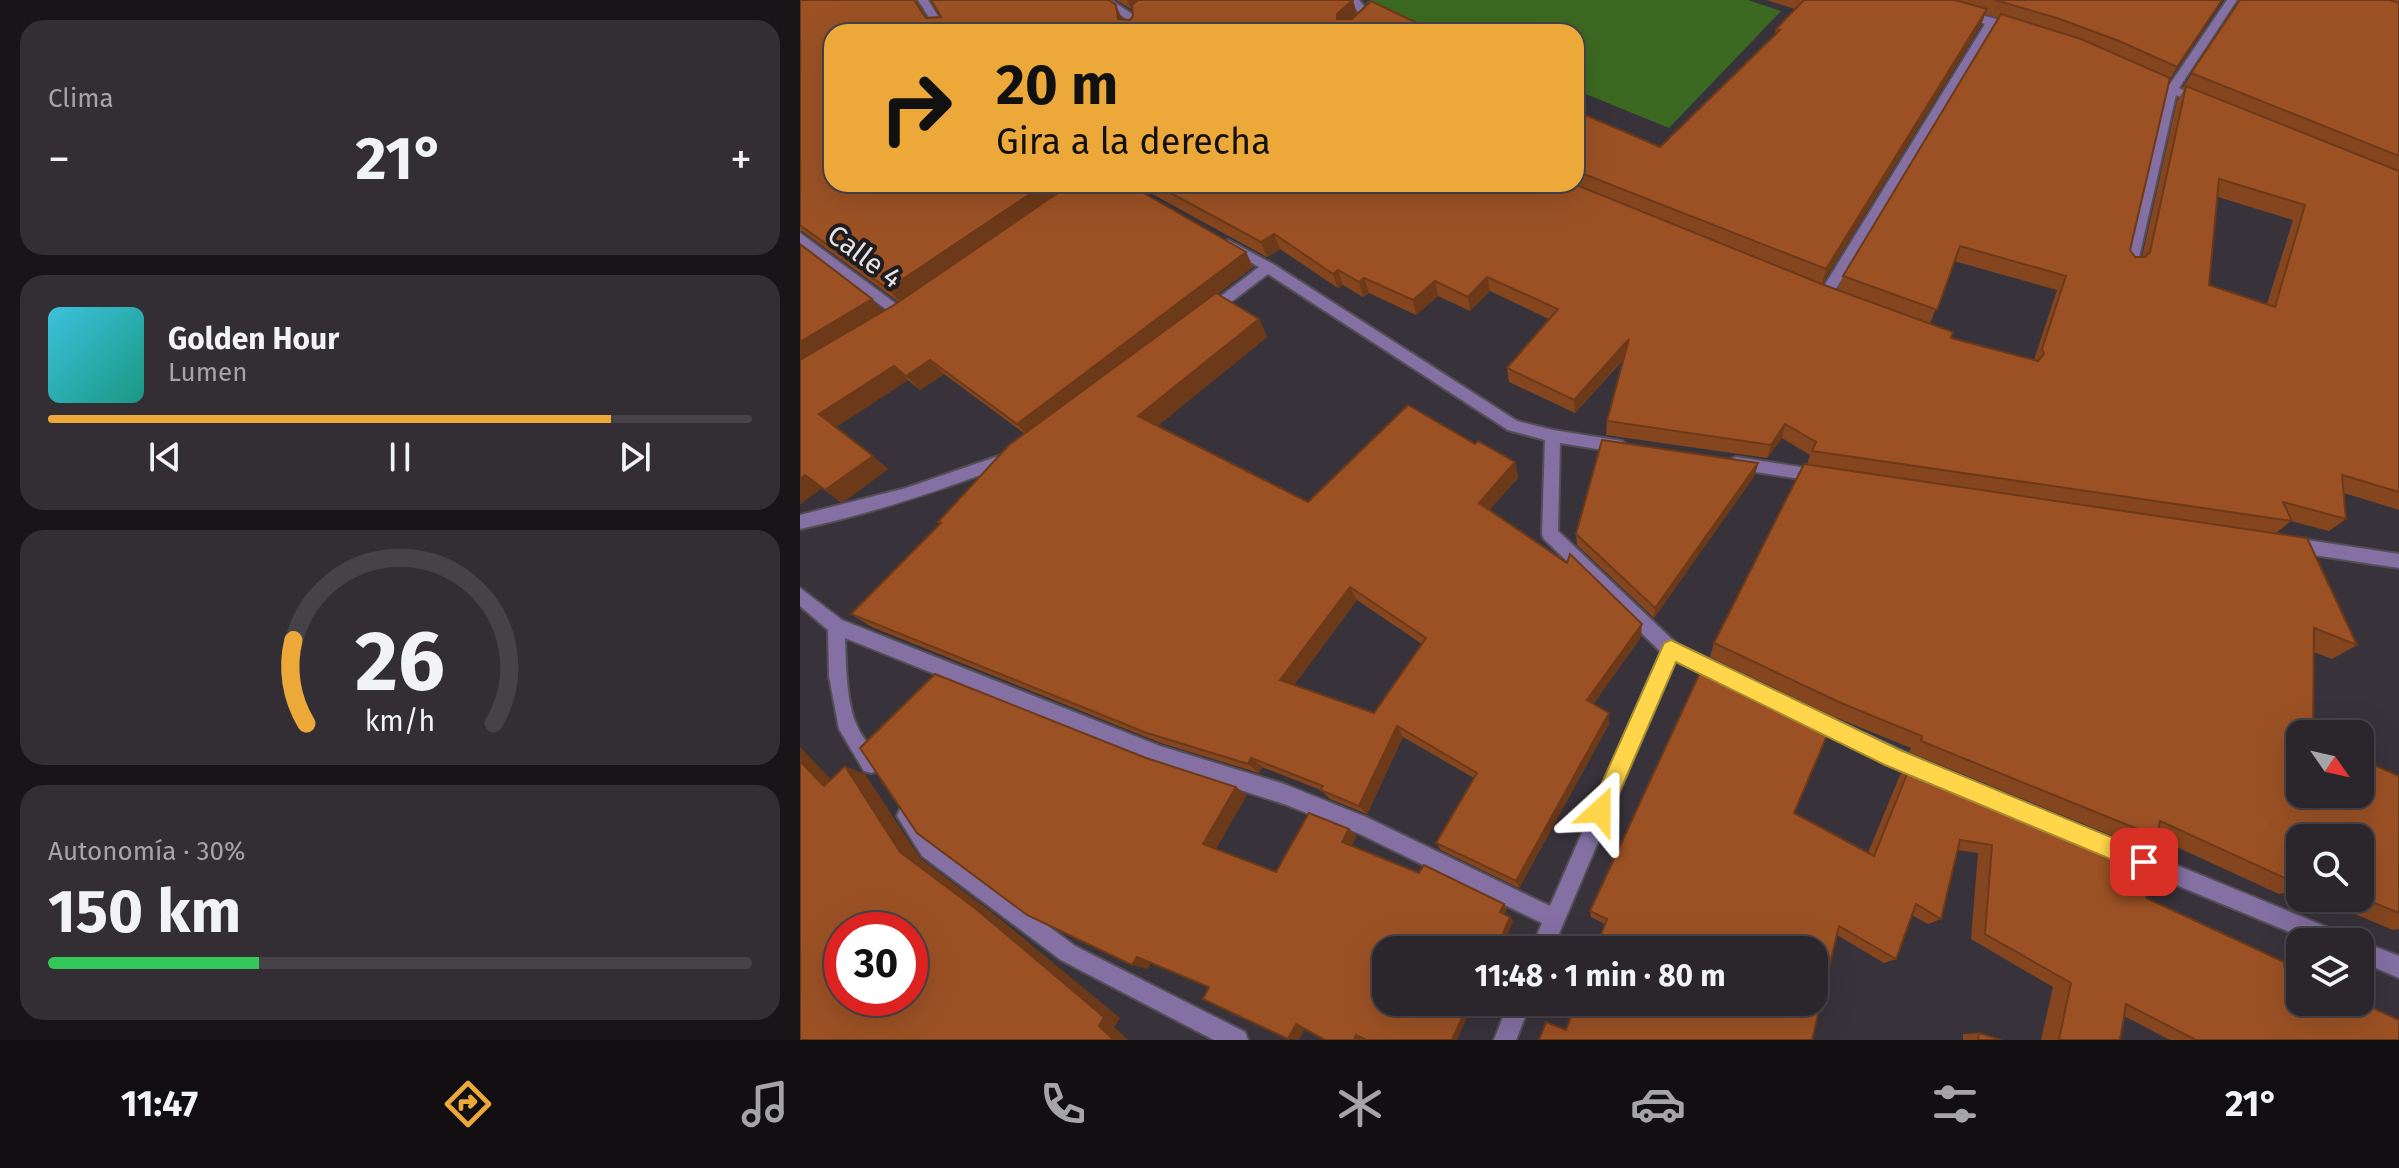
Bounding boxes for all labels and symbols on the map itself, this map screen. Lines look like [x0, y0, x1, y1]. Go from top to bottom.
street label: Calle 4 [821, 218, 908, 295]
north arrow [2286, 720, 2374, 808]
position arrow [1558, 769, 1642, 853]
pin [2110, 828, 2178, 896]
speed limit sign: 30 [824, 912, 928, 1016]

